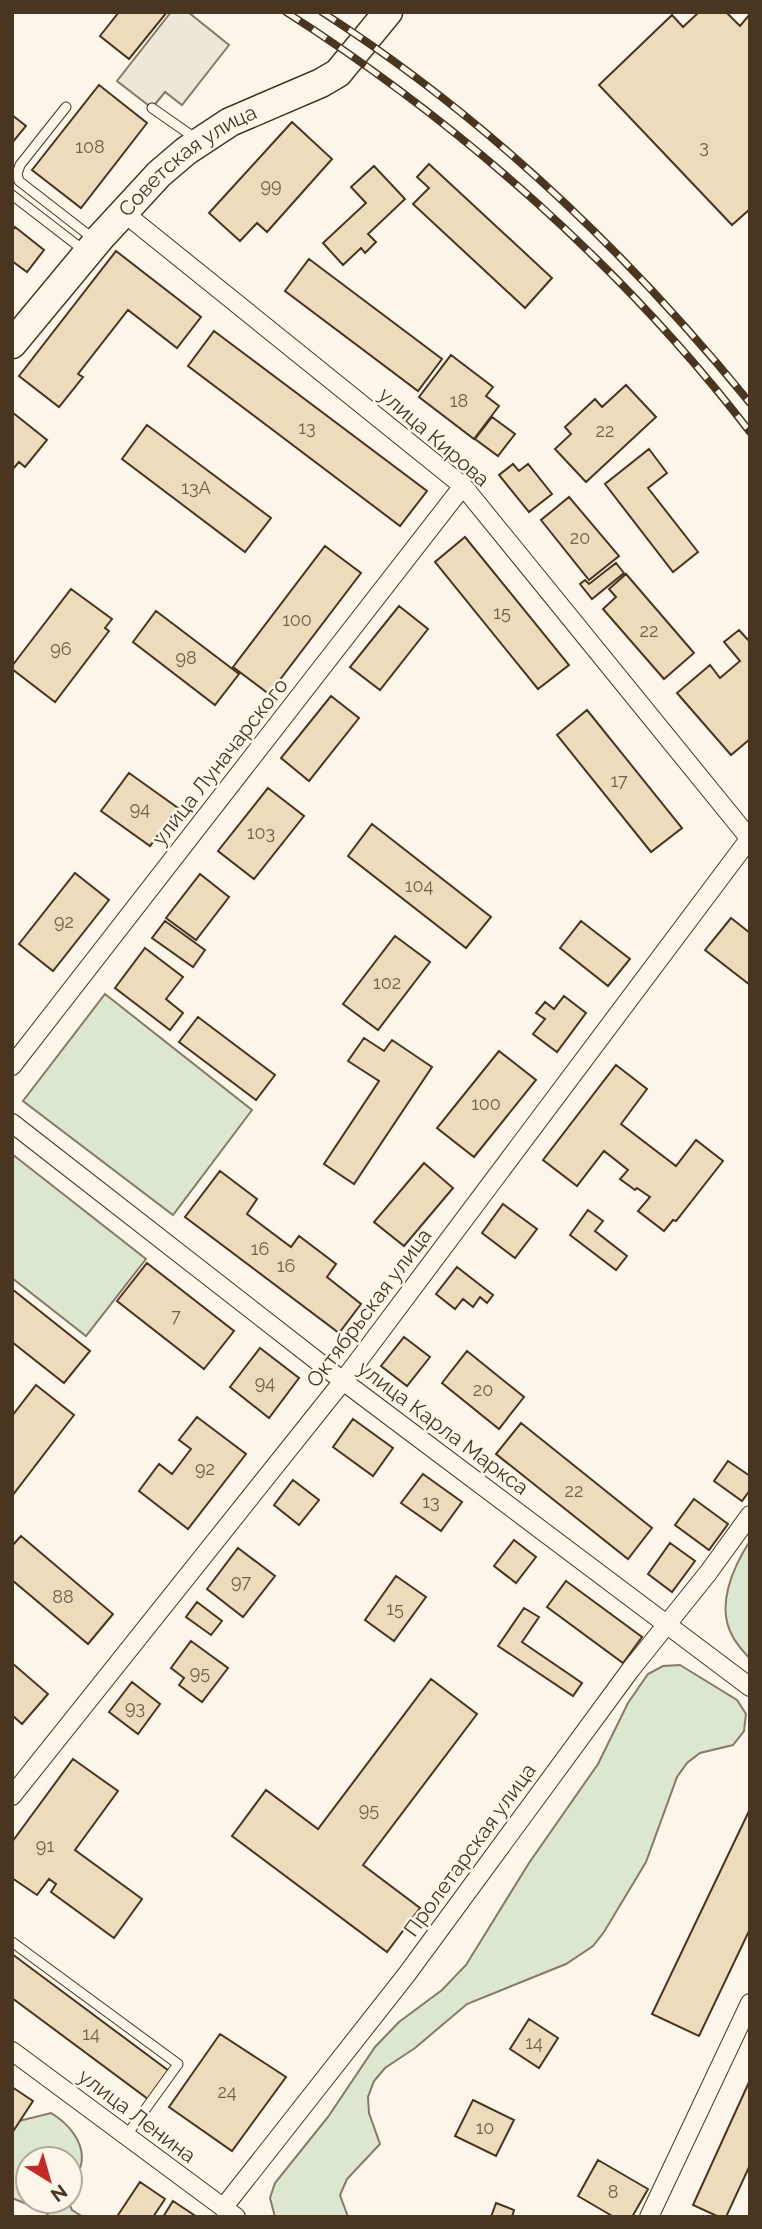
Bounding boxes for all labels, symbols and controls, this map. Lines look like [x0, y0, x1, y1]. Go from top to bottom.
street label: Советская улица [113, 99, 260, 222]
house number: 108 [75, 136, 105, 157]
house number: 3 [699, 136, 709, 157]
house number: 99 [260, 175, 282, 196]
street label: улица Кирова [374, 382, 495, 492]
house number: 18 [450, 390, 468, 411]
house number: 13 [298, 417, 316, 438]
house number: 22 [596, 420, 614, 441]
house number: 13А [181, 477, 211, 498]
house number: 20 [570, 527, 590, 548]
house number: 15 [493, 602, 511, 623]
house number: 100 [282, 609, 312, 630]
house number: 22 [640, 620, 658, 641]
house number: 96 [50, 638, 72, 659]
house number: 98 [175, 647, 197, 668]
street label: улица Луначарского [146, 673, 293, 850]
house number: 17 [610, 770, 628, 791]
house number: 94 [130, 798, 150, 819]
house number: 103 [247, 822, 275, 843]
house number: 104 [405, 875, 433, 896]
house number: 92 [54, 911, 74, 932]
house number: 102 [373, 972, 401, 993]
house number: 100 [471, 1093, 501, 1114]
street label: Октябрьская улица [301, 1223, 436, 1392]
house number: 16 [251, 1238, 269, 1259]
house number: 16 [277, 1255, 295, 1276]
house number: 7 [171, 1305, 181, 1326]
street label: улица Карла Маркса [353, 1355, 534, 1500]
house number: 94 [255, 1372, 275, 1393]
house number: 20 [473, 1379, 493, 1400]
house number: 92 [195, 1458, 215, 1479]
house number: 22 [565, 1480, 583, 1501]
house number: 13 [422, 1491, 440, 1512]
house number: 97 [231, 1571, 251, 1592]
house number: 88 [52, 1586, 74, 1607]
house number: 15 [386, 1598, 404, 1619]
house number: 95 [190, 1662, 210, 1683]
house number: 93 [125, 1697, 145, 1718]
street label: Пролетарская улица [398, 1758, 541, 1941]
house number: 95 [359, 1799, 379, 1820]
house number: 91 [36, 1835, 54, 1856]
house number: 14 [82, 2023, 100, 2044]
house number: 14 [525, 2032, 543, 2053]
street label: улица Ленина [74, 2063, 201, 2168]
house number: 24 [217, 2081, 237, 2102]
house number: 10 [476, 2117, 494, 2138]
north arrow [14, 2145, 84, 2215]
text: N [47, 2180, 72, 2207]
house number: 8 [608, 2181, 618, 2202]

